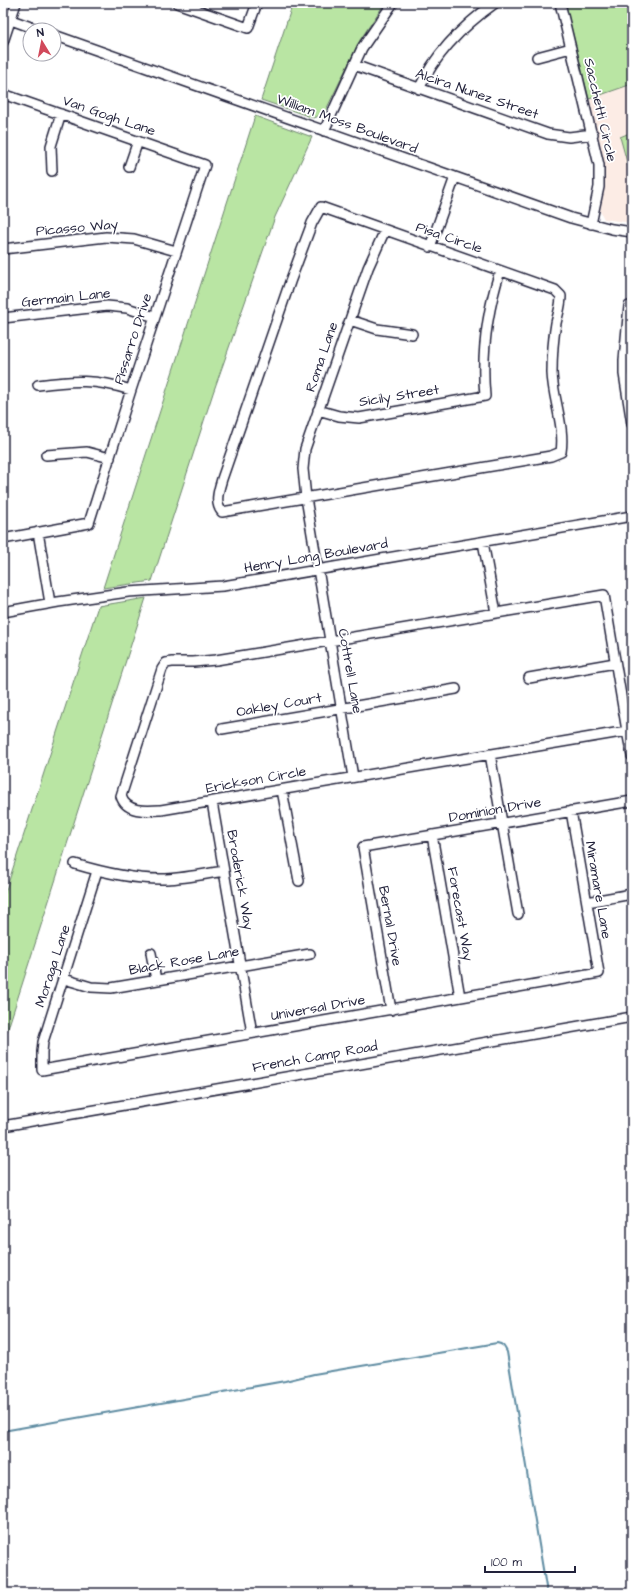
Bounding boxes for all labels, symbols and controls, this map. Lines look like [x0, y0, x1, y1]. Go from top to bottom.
north arrow [22, 22, 62, 62]
text: N [36, 25, 45, 41]
street label: Sacchetti Circle [578, 56, 622, 164]
street label: Alcira Nunez Street [413, 64, 541, 125]
street label: William Moss Boulevard [274, 89, 420, 159]
street label: Van Gogh Lane [60, 91, 159, 141]
street label: Picasso Way [35, 214, 119, 242]
street label: Pisa Circle [413, 217, 485, 259]
street label: Germain Lane [21, 283, 112, 313]
street label: Pissarro Drive [109, 290, 157, 387]
street label: Roma Lane [301, 319, 343, 395]
street label: Sicily Street [358, 380, 441, 412]
street label: Henry Long Boulevard [243, 534, 389, 578]
street label: Cottrell Lane [333, 627, 367, 715]
street label: Oakley Court [235, 688, 324, 722]
street label: Erickson Circle [204, 761, 308, 799]
street label: Dominion Drive [447, 792, 543, 828]
street label: Broderick Way [221, 828, 259, 932]
street label: Miramare Lane [580, 840, 617, 941]
street label: Forecast Way [442, 865, 478, 963]
street label: Bernal Drive [373, 884, 407, 968]
street label: Moraga Lane [30, 922, 76, 1010]
street label: Black Rose Lane [127, 941, 241, 981]
street label: Universal Drive [269, 990, 367, 1026]
street label: French Camp Road [251, 1036, 379, 1078]
scale bar [485, 1548, 575, 1574]
text: 100 m [491, 1554, 522, 1571]

